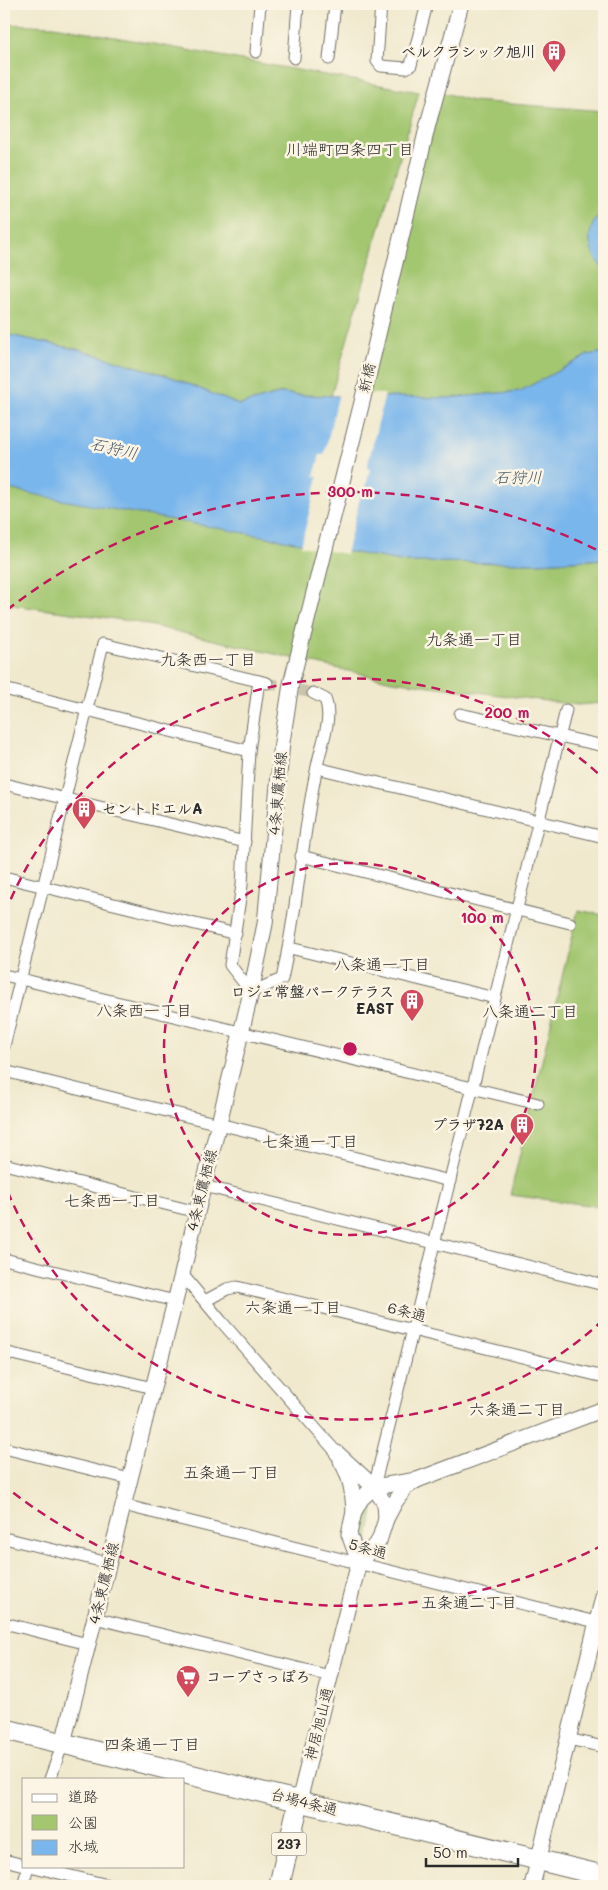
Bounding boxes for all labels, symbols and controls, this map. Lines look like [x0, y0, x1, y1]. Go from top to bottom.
building icon: ベルクラシック旭川 [541, 39, 567, 73]
place label: ベルクラシック旭川 [401, 41, 536, 61]
district label: 川端町四条四丁目 [286, 138, 414, 159]
street label: 新橋 [353, 361, 379, 395]
water label: 石狩川 [88, 432, 140, 463]
water label: 石狩川 [494, 466, 542, 487]
text: 300 m [327, 481, 373, 501]
district label: 九条通一丁目 [426, 628, 522, 649]
district label: 九条西一丁目 [160, 648, 256, 669]
text: 200 m [485, 702, 530, 722]
street label: 4条東鷹栖線 [263, 750, 291, 836]
building icon: セントドエルA [71, 796, 97, 830]
place label: セントドエルA [102, 798, 202, 818]
text: 100 m [460, 907, 504, 927]
district label: 八条通一丁目 [334, 953, 430, 974]
place label: ロジェ常盤パークテラス EAST [231, 981, 394, 1018]
building icon: ロジェ常盤パークテラス EAST [399, 988, 425, 1022]
district label: 八条西一丁目 [96, 999, 192, 1020]
district label: 八条通二丁目 [482, 1000, 578, 1021]
centre of rings [341, 1040, 359, 1058]
building icon: プラザ72A [509, 1112, 535, 1146]
place label: プラザ72A [432, 1114, 504, 1134]
district label: 七条通一丁目 [262, 1130, 358, 1151]
street label: 4条東鷹栖線 [181, 1147, 221, 1233]
district label: 七条西一丁目 [64, 1189, 160, 1210]
district label: 六条通一丁目 [245, 1296, 341, 1317]
street label: 6条通 [386, 1297, 429, 1325]
district label: 六条通二丁目 [469, 1398, 565, 1419]
district label: 五条通一丁目 [183, 1461, 279, 1482]
street label: 5条通 [347, 1533, 390, 1563]
street label: 4条東鷹栖線 [83, 1540, 123, 1626]
district label: 五条通二丁目 [421, 1591, 517, 1612]
supermarket icon: コープさっぽろ [175, 1664, 201, 1698]
place label: コープさっぽろ [206, 1666, 310, 1686]
street label: 神居旭山通 [299, 1685, 337, 1763]
district label: 四条通一丁目 [104, 1733, 200, 1754]
legend [22, 1778, 185, 1868]
street label: 台場4条通 [268, 1783, 340, 1819]
text: 道路 [68, 1786, 98, 1806]
text: 公園 [68, 1812, 98, 1832]
road number: 237 [272, 1832, 306, 1856]
scale bar [426, 1835, 518, 1867]
text: 水域 [68, 1836, 98, 1856]
text: 50 m [433, 1842, 468, 1862]

